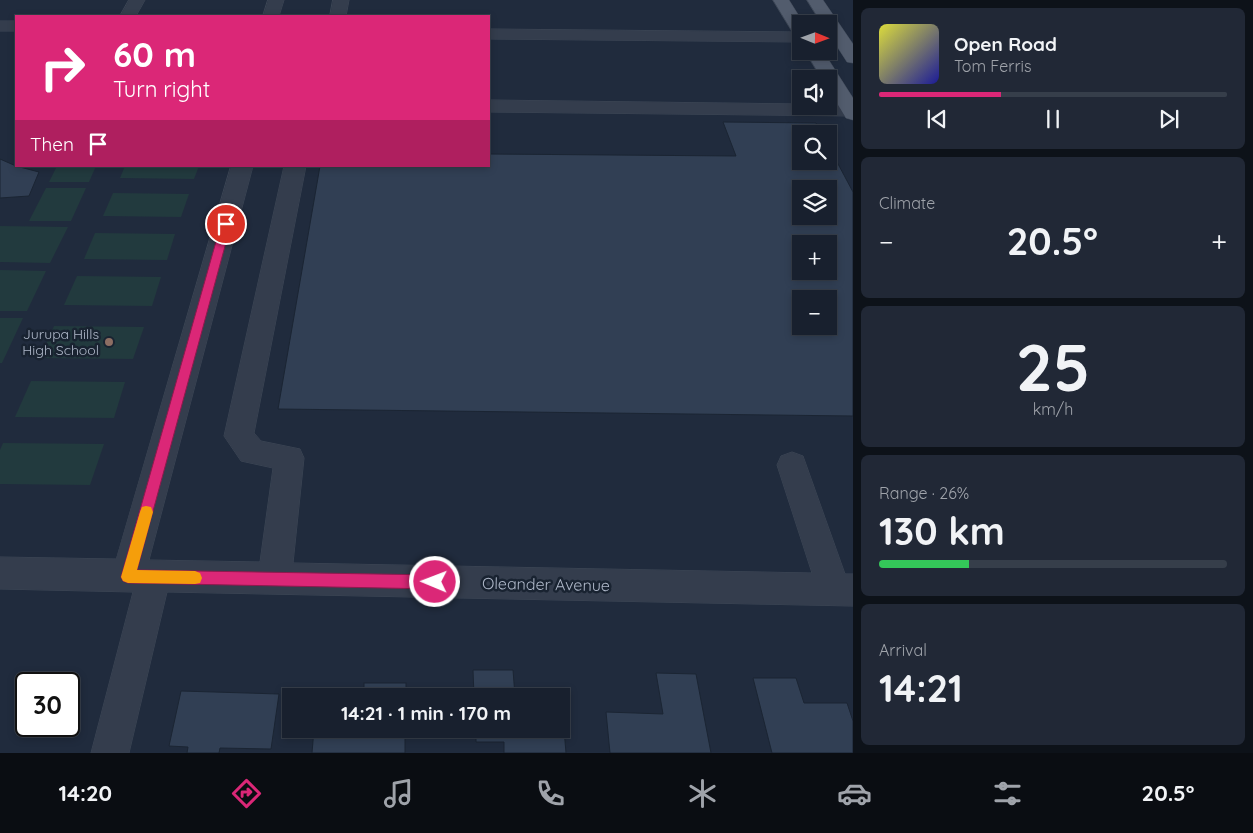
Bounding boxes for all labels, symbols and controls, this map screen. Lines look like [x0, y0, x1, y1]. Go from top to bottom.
north arrow [792, 15, 838, 60]
map controls [792, 15, 837, 335]
text: 60 m [113, 32, 196, 76]
text: Open Road [954, 32, 1057, 56]
icon: right [30, 35, 95, 100]
text: Tom Ferris [954, 56, 1031, 76]
button: sound [792, 70, 837, 115]
text: Turn right [113, 75, 210, 103]
icon: previous [923, 105, 951, 133]
icon: pause [1039, 105, 1067, 133]
icon: next [1155, 105, 1183, 133]
button: search [792, 125, 837, 170]
icon: arrive [84, 130, 112, 158]
text: Then [30, 132, 74, 156]
button: layers [792, 180, 837, 225]
text: Climate [879, 193, 935, 213]
pin [205, 203, 247, 245]
icon: arrive [212, 210, 240, 238]
text: 20.5° [1007, 217, 1098, 265]
text: − [879, 224, 894, 259]
text: + [1211, 224, 1227, 259]
button: + [792, 235, 837, 280]
button: − [792, 290, 837, 335]
place label: Jurupa Hills High School [22, 325, 99, 359]
text: 25 [1016, 326, 1090, 407]
marker: Jurupa Hills High School [103, 336, 115, 348]
text: km/h [1033, 399, 1073, 419]
text: Range · 26% [879, 483, 969, 503]
text: 130 km [879, 507, 1005, 555]
position arrow [408, 555, 460, 607]
street label: Oleander Avenue [482, 573, 610, 595]
text: Arrival [879, 640, 927, 660]
text: 14:21 [879, 664, 963, 712]
speed limit sign: 30 [15, 672, 80, 737]
text: 14:21 · 1 min · 170 m [341, 701, 511, 725]
icon: directions [229, 776, 264, 811]
icon: music [381, 776, 416, 811]
icon: phone [533, 776, 568, 811]
icon: climate [685, 776, 720, 811]
icon: car [837, 776, 872, 811]
icon: filters [990, 776, 1025, 811]
text: 14:20 [59, 779, 112, 807]
text: 20.5° [1142, 779, 1194, 807]

